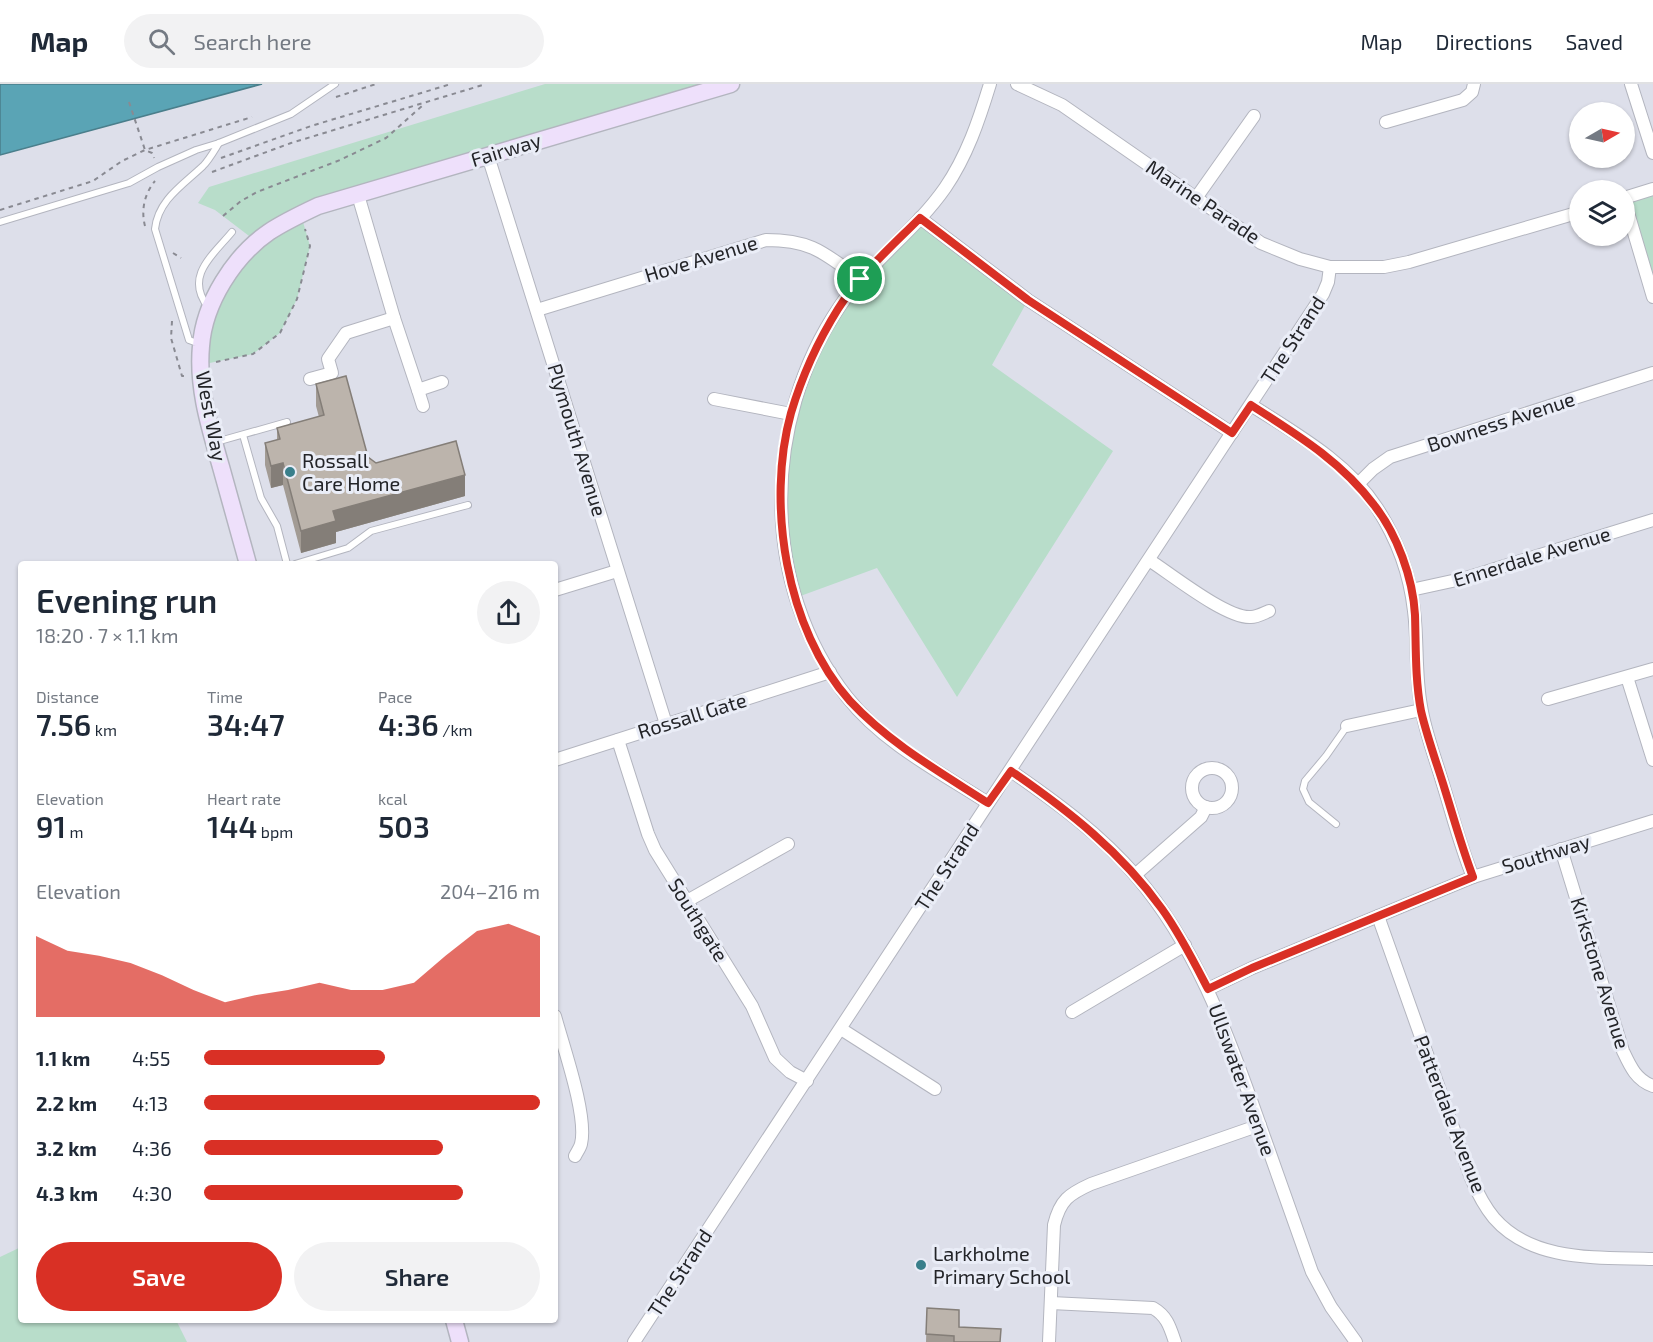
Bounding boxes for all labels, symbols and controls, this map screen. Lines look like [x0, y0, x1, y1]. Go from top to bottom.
search box [124, 14, 544, 68]
text: Map [30, 24, 88, 58]
icon: search [145, 25, 178, 58]
text: Search here [193, 28, 312, 54]
text: Map [1360, 29, 1403, 54]
text: Directions [1436, 29, 1532, 54]
text: Saved [1565, 29, 1623, 54]
north arrow [1569, 102, 1635, 168]
map controls [1569, 102, 1635, 246]
street label: Fairway [468, 127, 544, 171]
street label: Marine Parade [1142, 154, 1265, 248]
button: layers [1569, 180, 1635, 246]
street label: Hove Avenue [641, 229, 760, 287]
pin [834, 253, 885, 304]
icon: arrive [843, 262, 876, 295]
street label: The Strand [1255, 291, 1329, 388]
street label: Plymouth Avenue [543, 360, 613, 519]
street label: West Way [191, 369, 233, 463]
street label: Bowness Avenue [1424, 386, 1578, 456]
place label: Rossall Care Home [302, 448, 400, 495]
marker: Rossall Care Home [283, 465, 297, 479]
street label: Ennerdale Avenue [1450, 521, 1613, 591]
text: Evening run [36, 580, 217, 620]
button: share [477, 581, 540, 644]
text: 18:20 · 7 × 1.1 km [36, 623, 178, 647]
text: Distance [36, 687, 99, 706]
text: Time [207, 687, 243, 706]
text: Pace [378, 687, 412, 706]
street label: Rossall Gate [634, 687, 749, 743]
text: 7.56 [36, 706, 91, 742]
text: 34:47 [207, 706, 285, 742]
text: 4:36 [378, 706, 439, 742]
text: km [91, 720, 117, 739]
text: /km [439, 720, 473, 739]
text: Elevation [36, 789, 104, 808]
text: Heart rate [207, 789, 281, 808]
text: kcal [378, 789, 407, 808]
text: 91 [36, 808, 66, 844]
text: 144 [207, 808, 257, 844]
text: 503 [378, 808, 430, 844]
street label: The Strand [909, 818, 983, 915]
text: m [66, 822, 84, 841]
text: bpm [257, 822, 293, 841]
street label: Southway [1499, 828, 1593, 878]
street label: Southgate [664, 873, 734, 966]
text: Elevation [36, 879, 121, 903]
text: 204–216 m [440, 879, 540, 903]
street label: Kirkstone Avenue [1566, 894, 1635, 1052]
street label: Ullswater Avenue [1204, 1001, 1282, 1159]
street label: Patterdale Avenue [1410, 1032, 1492, 1196]
text: 1.1 km [36, 1046, 90, 1070]
text: 4:55 [132, 1046, 170, 1070]
text: 2.2 km [36, 1091, 97, 1115]
text: 4:13 [132, 1091, 168, 1115]
text: 3.2 km [36, 1136, 97, 1160]
text: 4:36 [132, 1136, 172, 1160]
text: 4.3 km [36, 1181, 98, 1205]
text: 4:30 [132, 1181, 172, 1205]
street label: The Strand [642, 1224, 716, 1321]
place label: Larkholme Primary School [933, 1241, 1070, 1288]
button: Save [36, 1242, 282, 1311]
button: Share [294, 1242, 540, 1311]
marker: Larkholme Primary School [914, 1258, 928, 1272]

